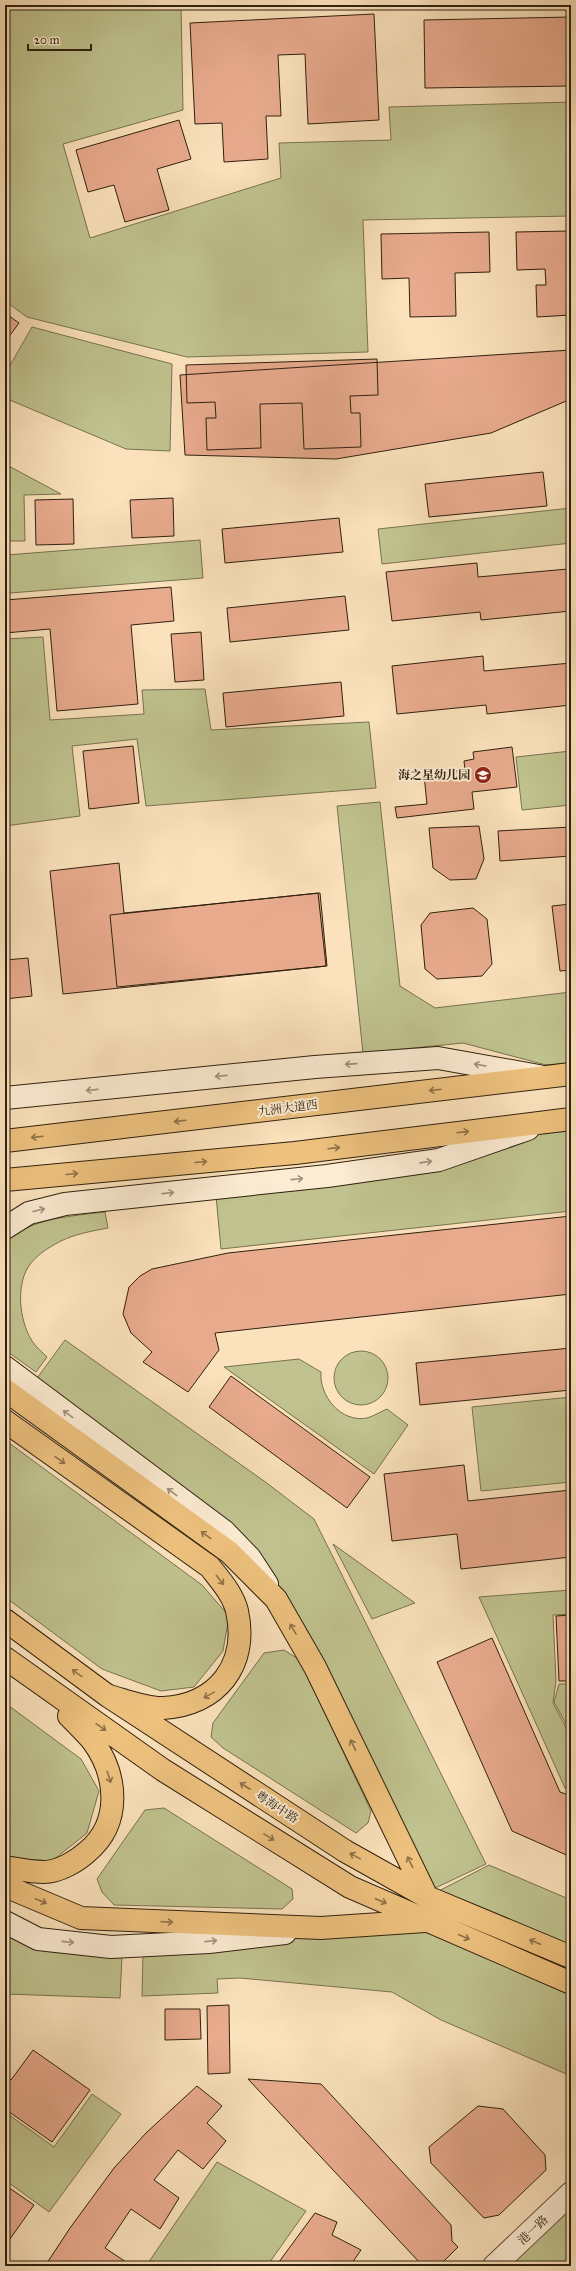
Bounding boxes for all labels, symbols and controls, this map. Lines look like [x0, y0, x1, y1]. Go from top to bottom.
scale bar [28, 26, 91, 52]
text: 20 m [34, 33, 60, 47]
school or university icon: 海之星幼儿园 [473, 765, 493, 785]
place label: 海之星幼儿园 [398, 768, 470, 782]
one-way arrow [345, 1061, 358, 1068]
one-way arrow [474, 1061, 487, 1069]
one-way arrow [215, 1073, 228, 1080]
one-way arrow [86, 1086, 99, 1093]
one-way arrow [429, 1087, 442, 1094]
street label: 九洲大道西 [257, 1097, 319, 1119]
one-way arrow [174, 1117, 187, 1124]
one-way arrow [456, 1128, 469, 1136]
one-way arrow [31, 1133, 44, 1141]
one-way arrow [327, 1144, 340, 1152]
one-way arrow [194, 1158, 207, 1165]
one-way arrow [419, 1158, 432, 1166]
one-way arrow [65, 1170, 78, 1178]
one-way arrow [290, 1175, 303, 1183]
one-way arrow [161, 1189, 174, 1196]
one-way arrow [32, 1206, 45, 1214]
one-way arrow [63, 1410, 74, 1418]
one-way arrow [54, 1455, 65, 1464]
one-way arrow [167, 1488, 178, 1496]
one-way arrow [200, 1531, 211, 1539]
one-way arrow [215, 1574, 224, 1585]
one-way arrow [289, 1623, 297, 1635]
one-way arrow [71, 1669, 82, 1677]
one-way arrow [203, 1691, 215, 1699]
one-way arrow [96, 1723, 107, 1731]
one-way arrow [349, 1739, 356, 1751]
one-way arrow [106, 1770, 113, 1783]
one-way arrow [240, 1782, 251, 1790]
street label: 粤海中路 [253, 1788, 301, 1826]
one-way arrow [263, 1833, 275, 1841]
one-way arrow [349, 1852, 361, 1860]
one-way arrow [406, 1856, 413, 1868]
one-way arrow [34, 1898, 46, 1906]
one-way arrow [375, 1898, 387, 1905]
one-way arrow [160, 1918, 173, 1926]
one-way arrow [457, 1933, 469, 1941]
one-way arrow [61, 1938, 74, 1946]
one-way arrow [204, 1938, 217, 1945]
one-way arrow [529, 1938, 541, 1945]
street label: 港一路 [515, 2213, 551, 2247]

